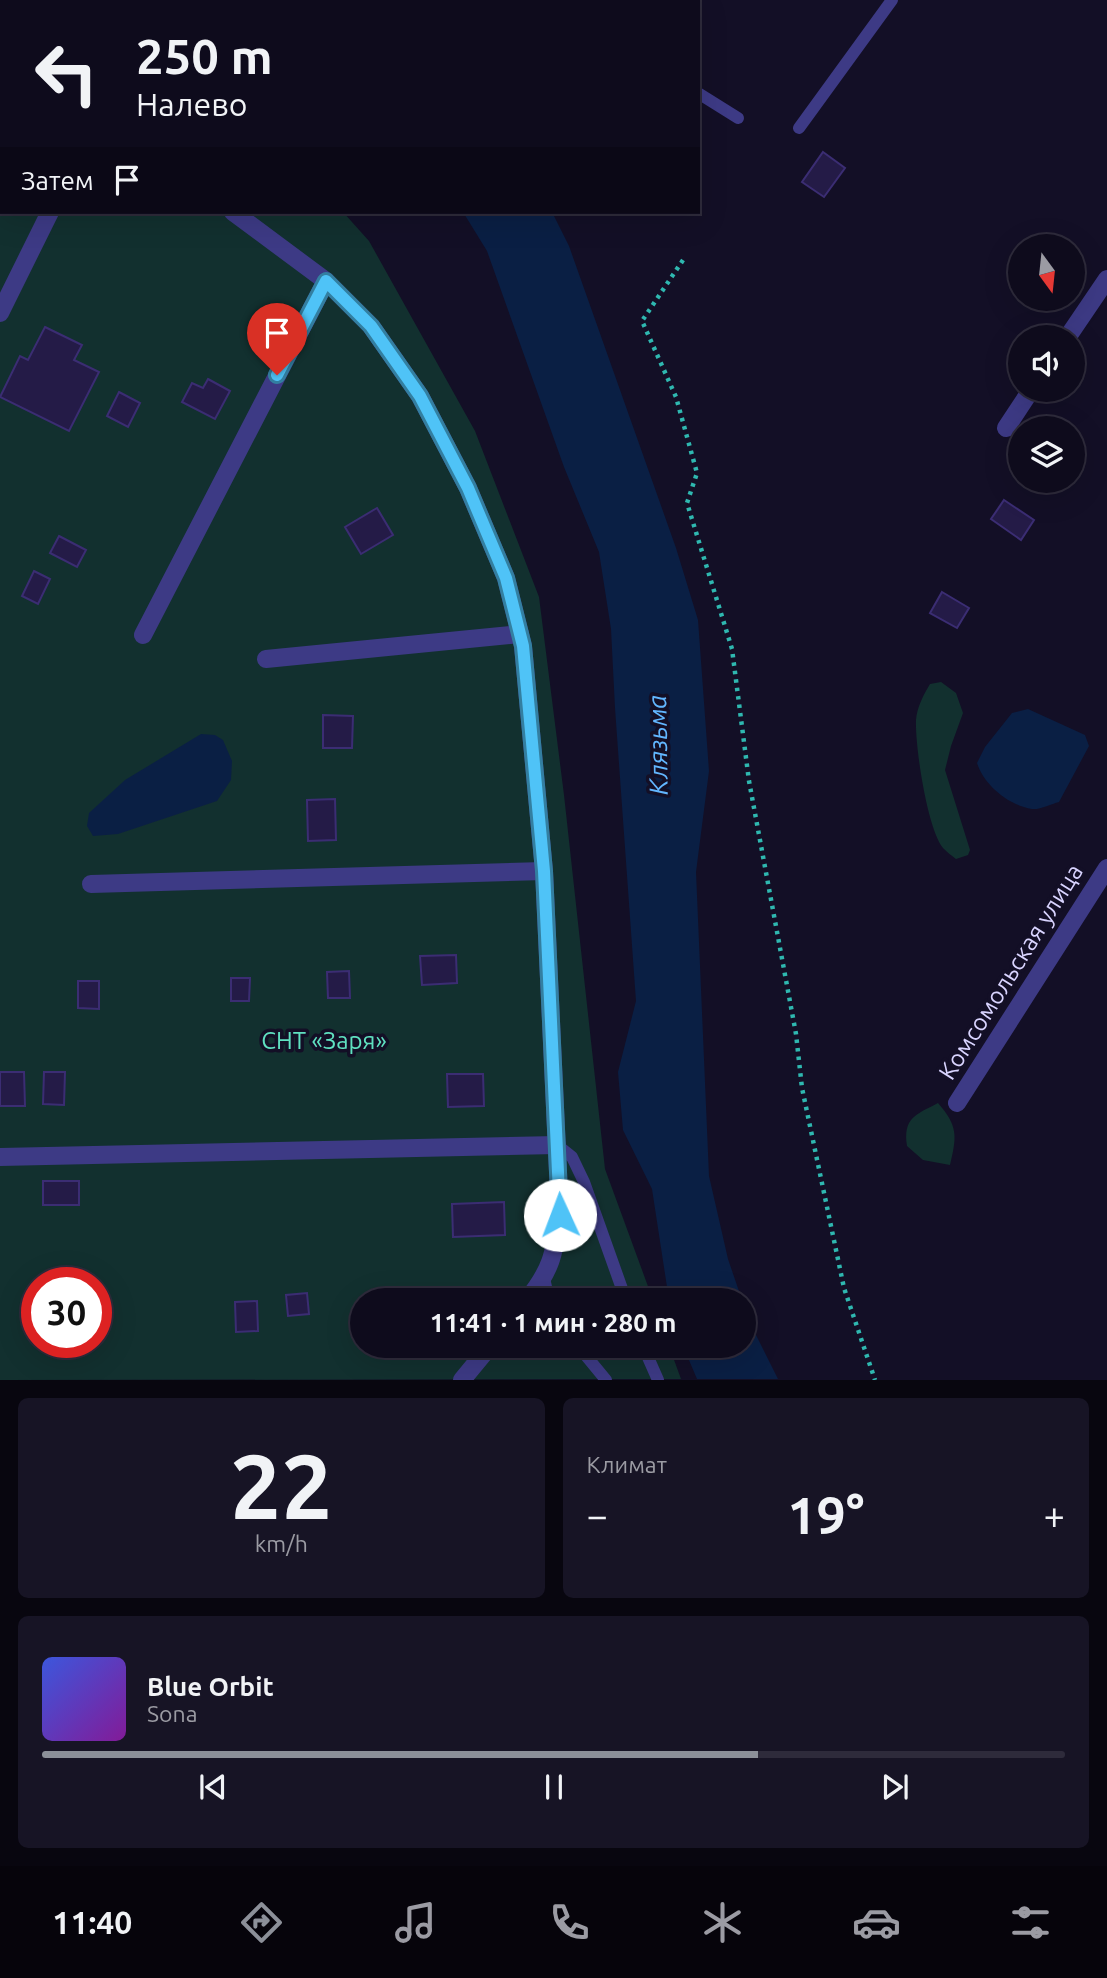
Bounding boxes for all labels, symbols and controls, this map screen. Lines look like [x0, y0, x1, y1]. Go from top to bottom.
icon: left [21, 28, 112, 119]
text: 250 m [136, 28, 273, 83]
text: Налево [136, 86, 248, 122]
icon: arrive [108, 161, 146, 199]
text: Затем [21, 166, 94, 195]
north arrow [1008, 234, 1085, 312]
map controls [1008, 234, 1085, 493]
pin [247, 303, 307, 375]
icon: arrive [258, 314, 296, 352]
button: sound [1008, 325, 1085, 402]
button: layers [1008, 416, 1085, 493]
water label: Клязьма [642, 695, 673, 795]
street label: Комсомольская улица [933, 859, 1088, 1084]
park label: СНТ «Заря» [261, 1027, 387, 1054]
position arrow [523, 1178, 597, 1252]
speed limit sign: 30 [21, 1267, 112, 1358]
text: 11:41 · 1 мин · 280 m [430, 1308, 676, 1337]
text: 22 [230, 1434, 333, 1536]
text: Климат [587, 1452, 667, 1477]
text: 19° [787, 1486, 864, 1544]
text: − [587, 1494, 608, 1536]
text: + [1044, 1494, 1065, 1536]
text: km/h [255, 1531, 308, 1556]
text: Blue Orbit [147, 1672, 274, 1701]
text: Sona [147, 1701, 197, 1726]
icon: previous [194, 1768, 232, 1806]
icon: pause [535, 1768, 573, 1806]
icon: next [876, 1768, 914, 1806]
icon: directions [237, 1898, 286, 1947]
icon: music [391, 1898, 440, 1947]
icon: phone [545, 1898, 594, 1947]
icon: climate [698, 1898, 747, 1947]
icon: car [852, 1898, 901, 1947]
icon: filters [1006, 1898, 1055, 1947]
text: 11:40 [52, 1904, 132, 1940]

